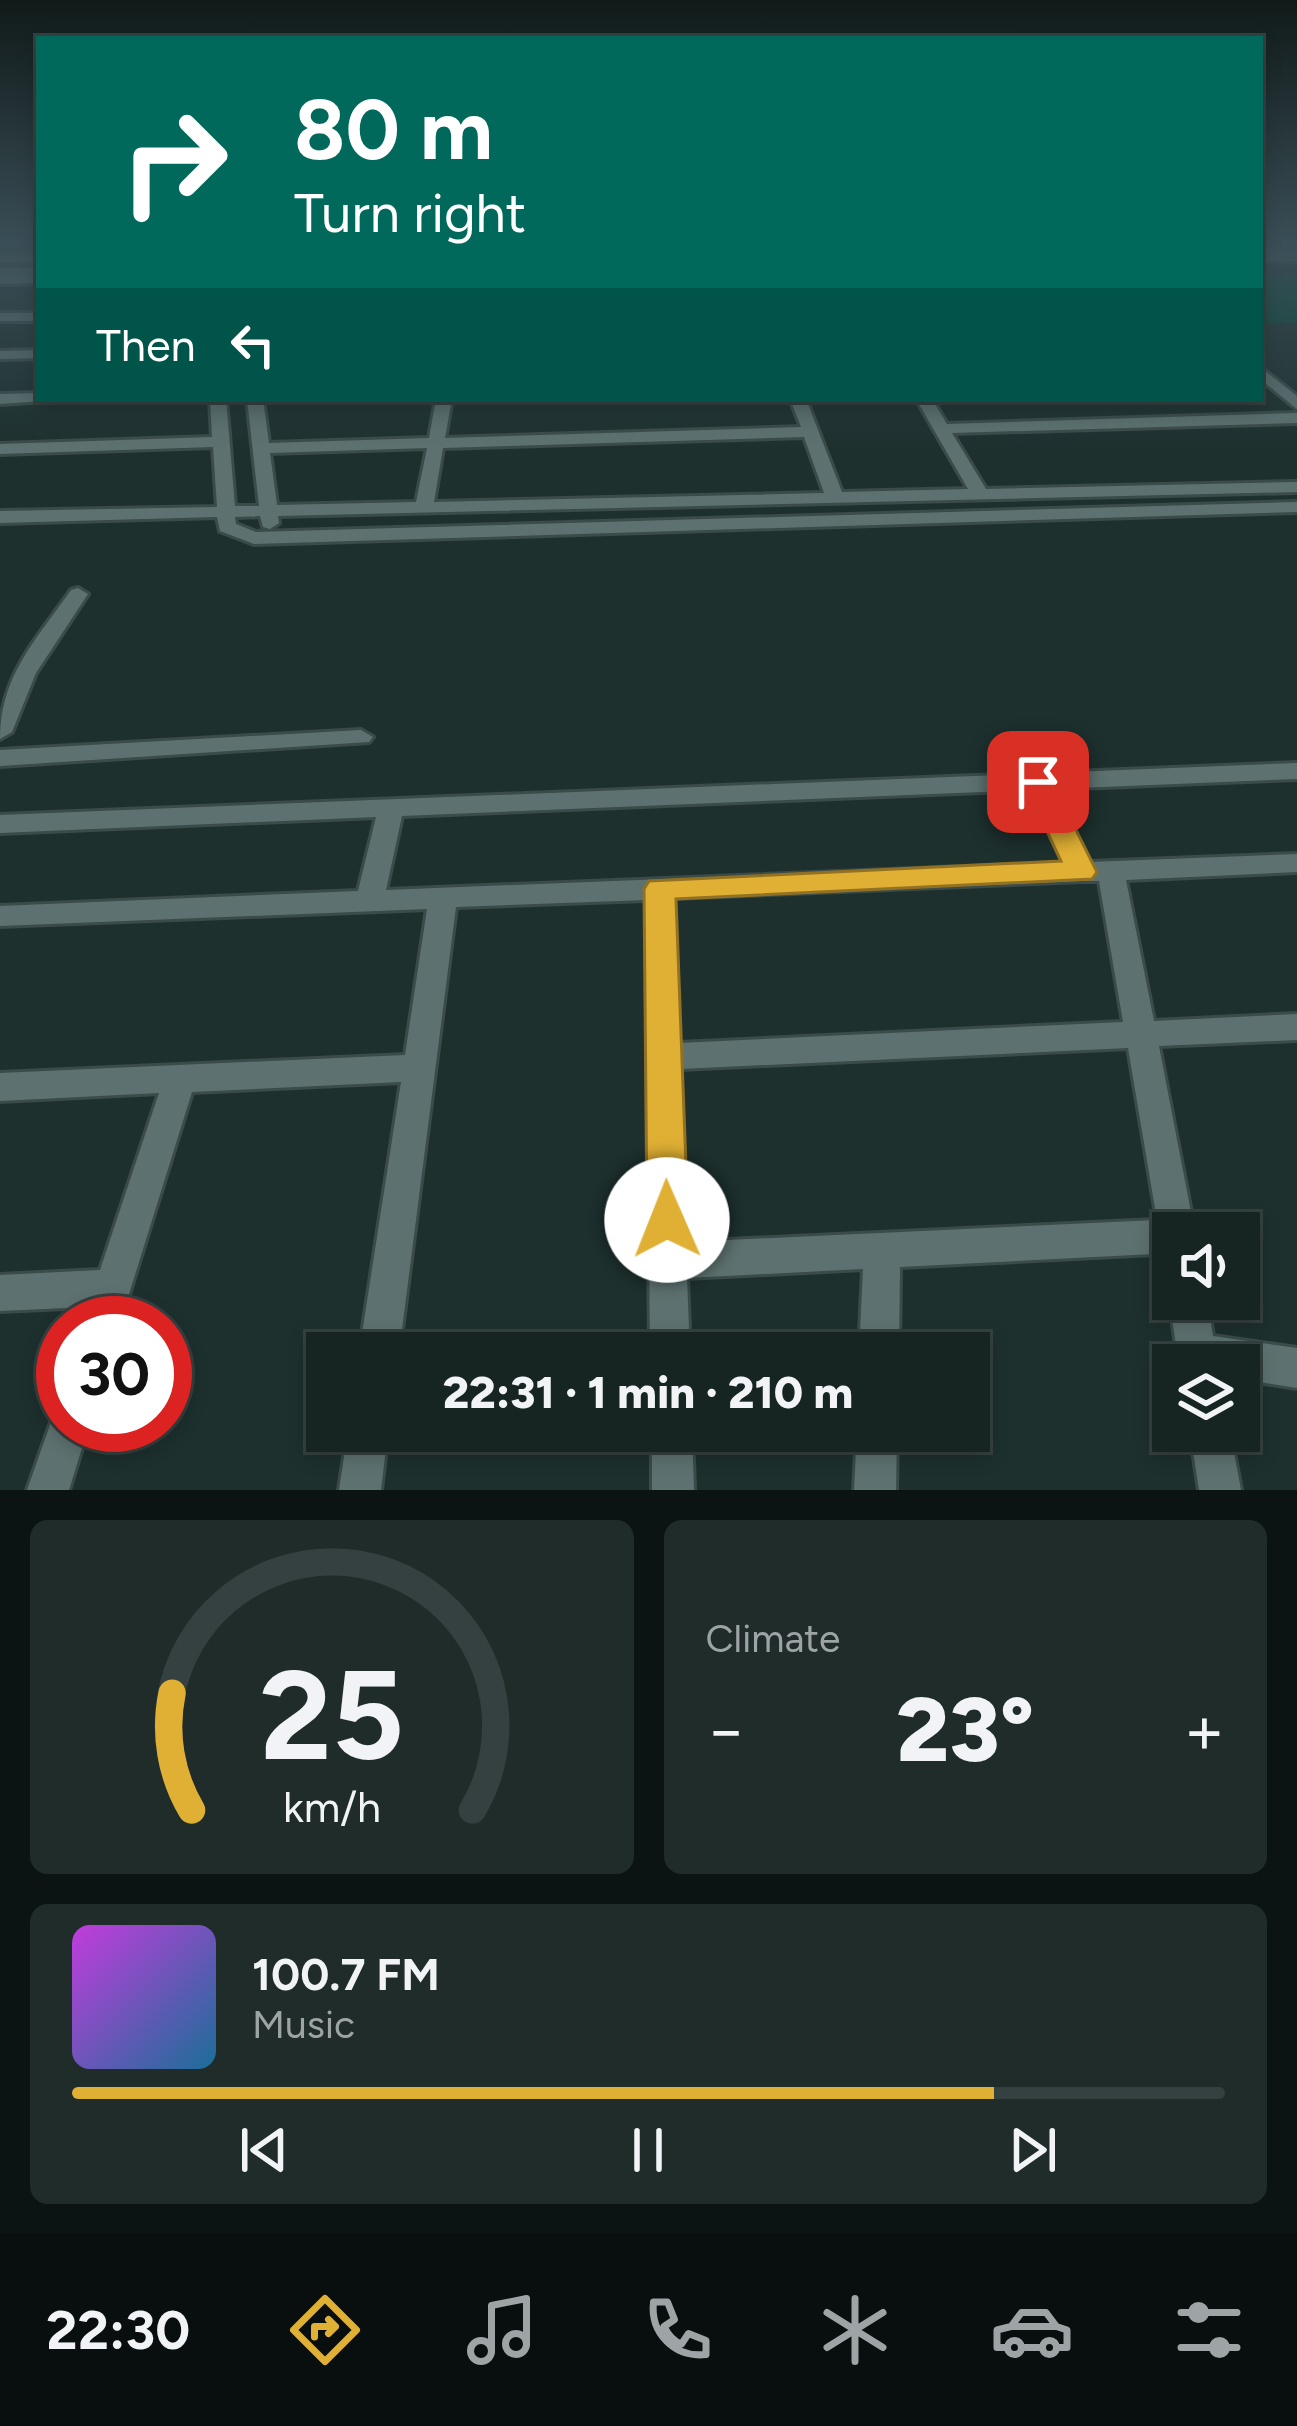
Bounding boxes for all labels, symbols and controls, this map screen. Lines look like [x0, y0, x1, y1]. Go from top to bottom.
text: 80 m [294, 79, 493, 180]
icon: right [96, 84, 252, 240]
text: Turn right [294, 181, 526, 246]
icon: left [220, 312, 286, 378]
text: Then [96, 318, 196, 372]
pin [987, 731, 1089, 833]
icon: arrive [1005, 749, 1071, 815]
position arrow [604, 1157, 730, 1283]
map controls [1152, 1212, 1260, 1452]
button: sound [1152, 1212, 1260, 1320]
speed limit sign: 30 [36, 1296, 192, 1452]
button: layers [1152, 1344, 1260, 1452]
text: 22:31 · 1 min · 210 m [443, 1365, 853, 1419]
text: Climate [706, 1615, 840, 1662]
text: 25 [259, 1640, 404, 1790]
text: 23° [896, 1675, 1034, 1784]
text: − [706, 1690, 747, 1770]
text: + [1184, 1690, 1225, 1770]
text: km/h [283, 1781, 381, 1833]
text: 100.7 FM [252, 1947, 440, 2001]
text: Music [252, 2001, 355, 2048]
icon: previous [231, 2117, 297, 2183]
icon: pause [615, 2117, 681, 2183]
icon: next [1000, 2117, 1066, 2183]
icon: directions [283, 2288, 367, 2372]
icon: music [460, 2288, 544, 2372]
icon: phone [636, 2288, 720, 2372]
icon: climate [813, 2288, 897, 2372]
icon: car [990, 2288, 1074, 2372]
icon: filters [1167, 2288, 1251, 2372]
text: 22:30 [46, 2298, 190, 2363]

